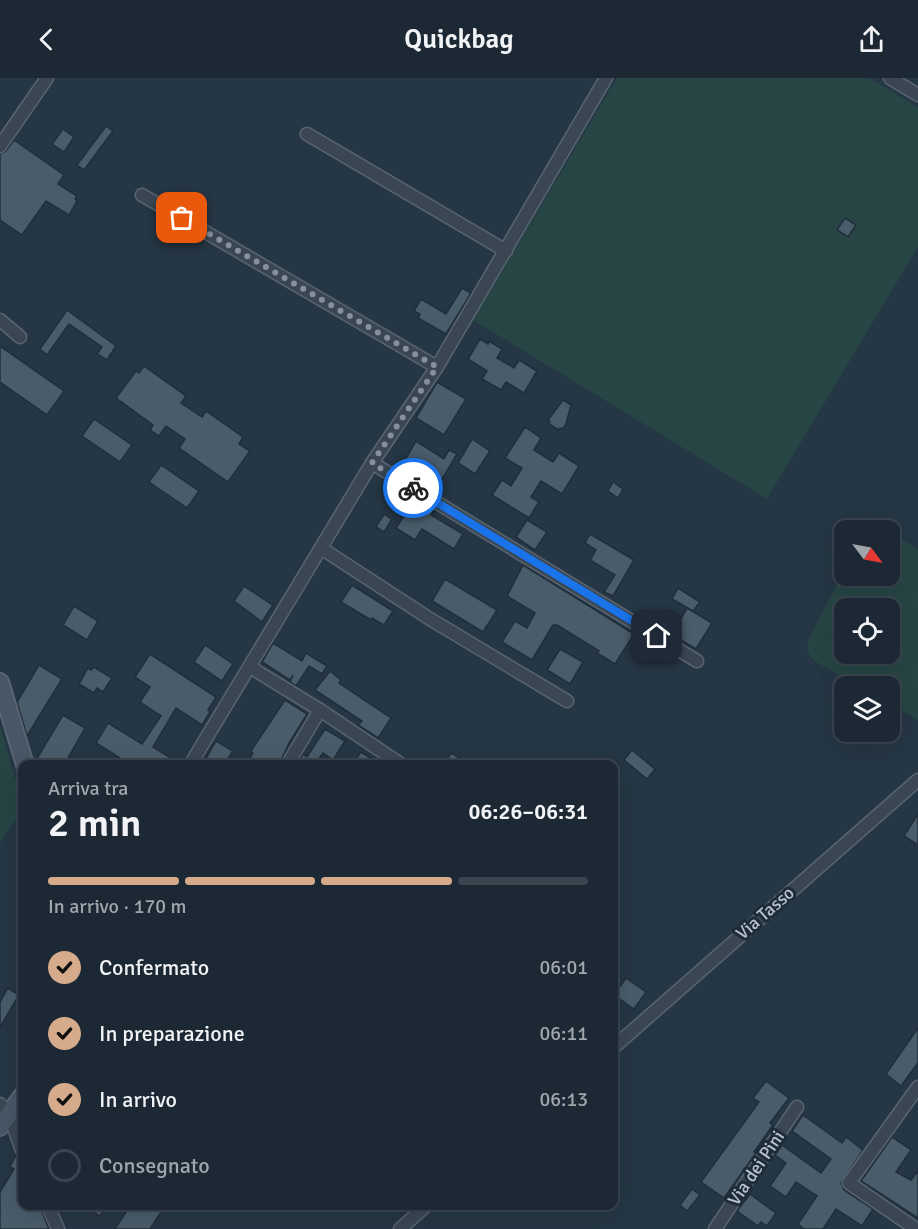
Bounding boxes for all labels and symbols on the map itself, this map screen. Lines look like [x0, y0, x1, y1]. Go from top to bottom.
pin [156, 192, 207, 243]
courier [383, 458, 443, 518]
north arrow [834, 520, 900, 586]
pin [631, 610, 682, 661]
street label: Via Tasso [731, 882, 799, 944]
street label: Via dei Pini [723, 1126, 789, 1210]

